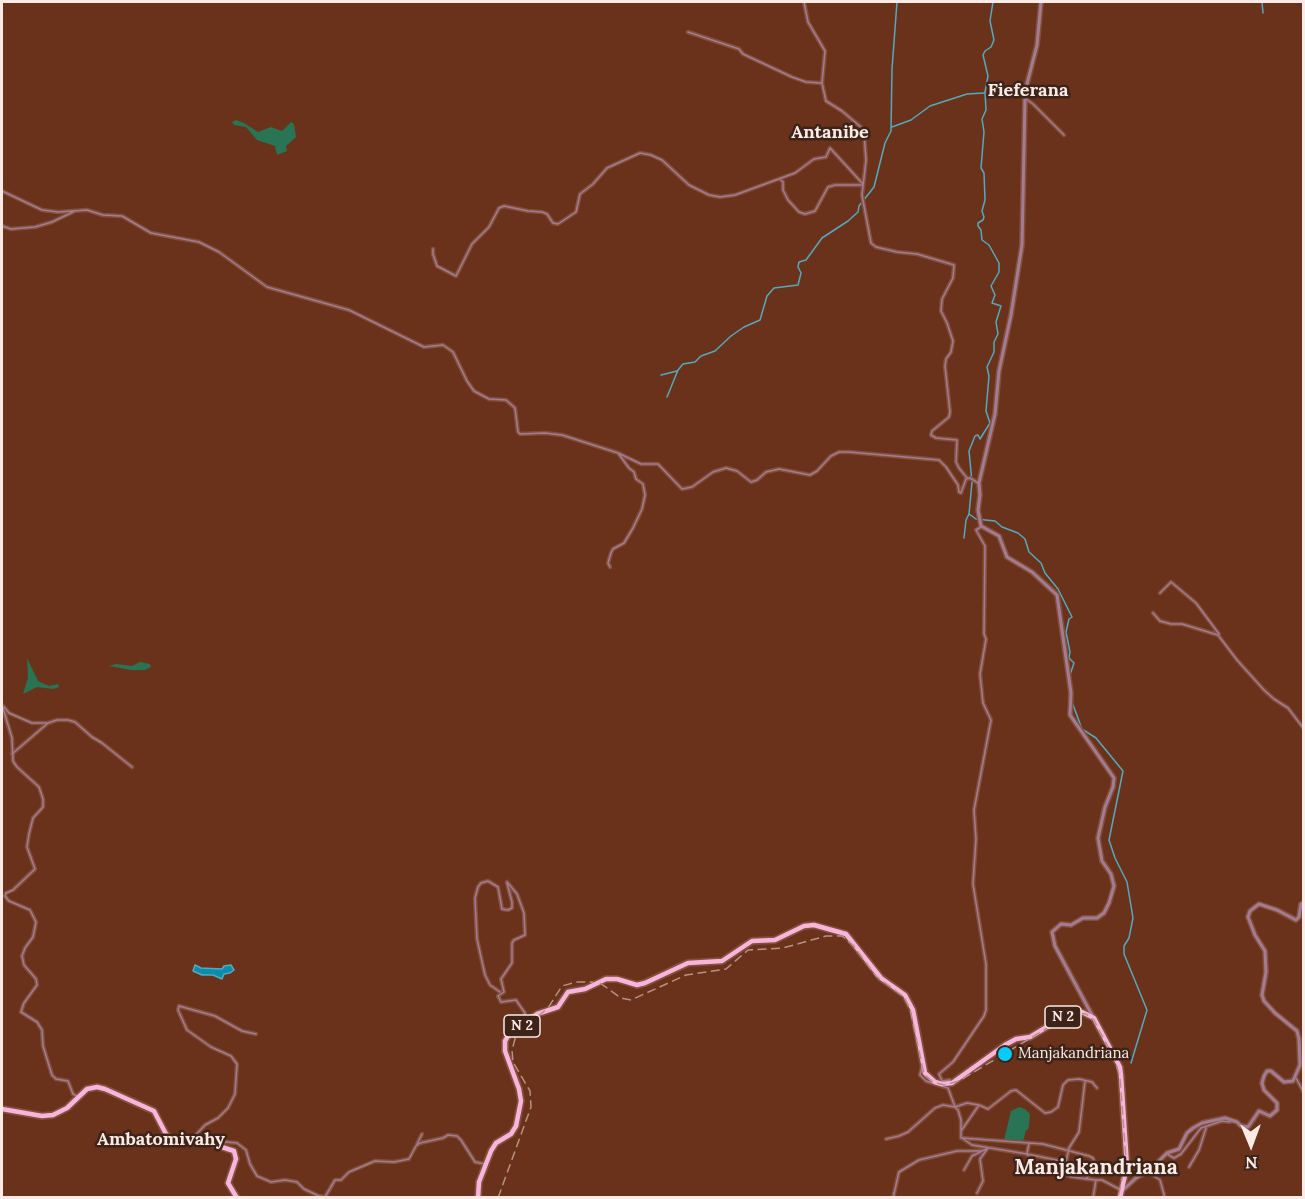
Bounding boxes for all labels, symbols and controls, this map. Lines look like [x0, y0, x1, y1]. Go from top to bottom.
district label: Fieferana [988, 80, 1068, 102]
district label: Antanibe [791, 122, 869, 144]
road number: N 2 [1045, 1006, 1081, 1028]
road number: N 2 [504, 1015, 540, 1037]
marker: Manjakandriana [996, 1045, 1014, 1063]
place label: Manjakandriana [1018, 1045, 1129, 1063]
north arrow [1221, 1115, 1281, 1175]
district label: Ambatomivahy [97, 1129, 225, 1151]
text: N [1245, 1153, 1258, 1173]
district label: Manjakandriana [1014, 1155, 1178, 1181]

